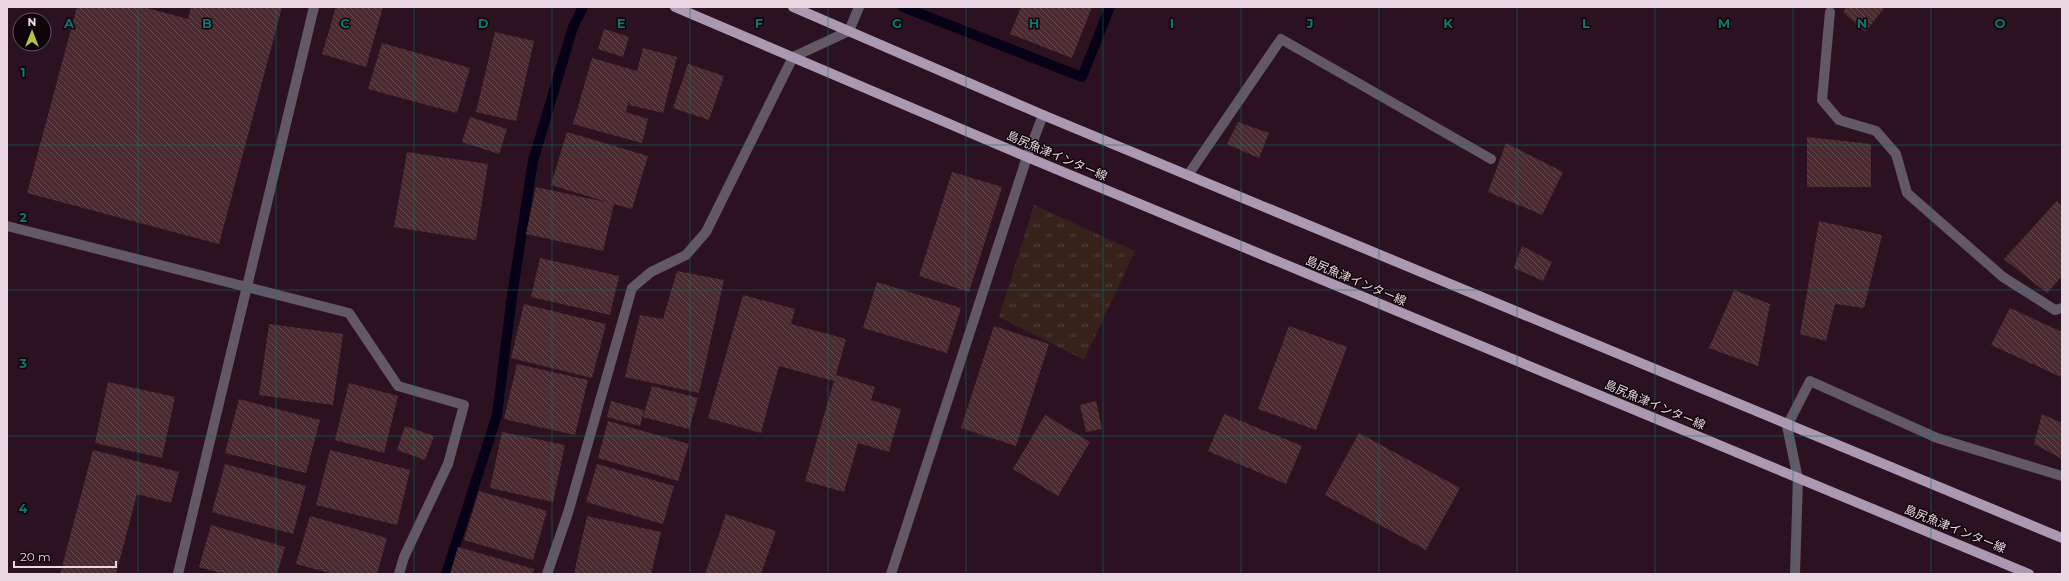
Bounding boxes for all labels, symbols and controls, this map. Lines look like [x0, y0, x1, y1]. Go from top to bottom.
north arrow [12, 12, 52, 52]
text: N [28, 15, 36, 29]
text: A [63, 15, 75, 31]
text: B [202, 15, 212, 31]
text: C [340, 15, 350, 31]
text: D [478, 15, 489, 31]
text: E [617, 15, 626, 31]
text: F [755, 15, 763, 31]
text: G [892, 15, 902, 31]
text: H [1029, 15, 1039, 31]
text: I [1170, 15, 1174, 31]
text: J [1305, 15, 1314, 31]
text: K [1443, 15, 1453, 31]
text: L [1582, 15, 1590, 31]
text: M [1718, 15, 1730, 31]
text: N [1857, 15, 1867, 31]
text: O [1995, 15, 2006, 31]
text: 1 [20, 64, 26, 80]
street label: 島尻魚津インター線 [1005, 128, 1110, 184]
text: 2 [19, 209, 27, 225]
street label: 島尻魚津インター線 [1304, 253, 1409, 309]
text: 3 [18, 355, 27, 371]
street label: 島尻魚津インター線 [1603, 377, 1708, 433]
text: 4 [19, 500, 28, 516]
street label: 島尻魚津インター線 [1902, 501, 2008, 556]
scale bar [14, 543, 116, 569]
text: 20 m [20, 549, 51, 564]

